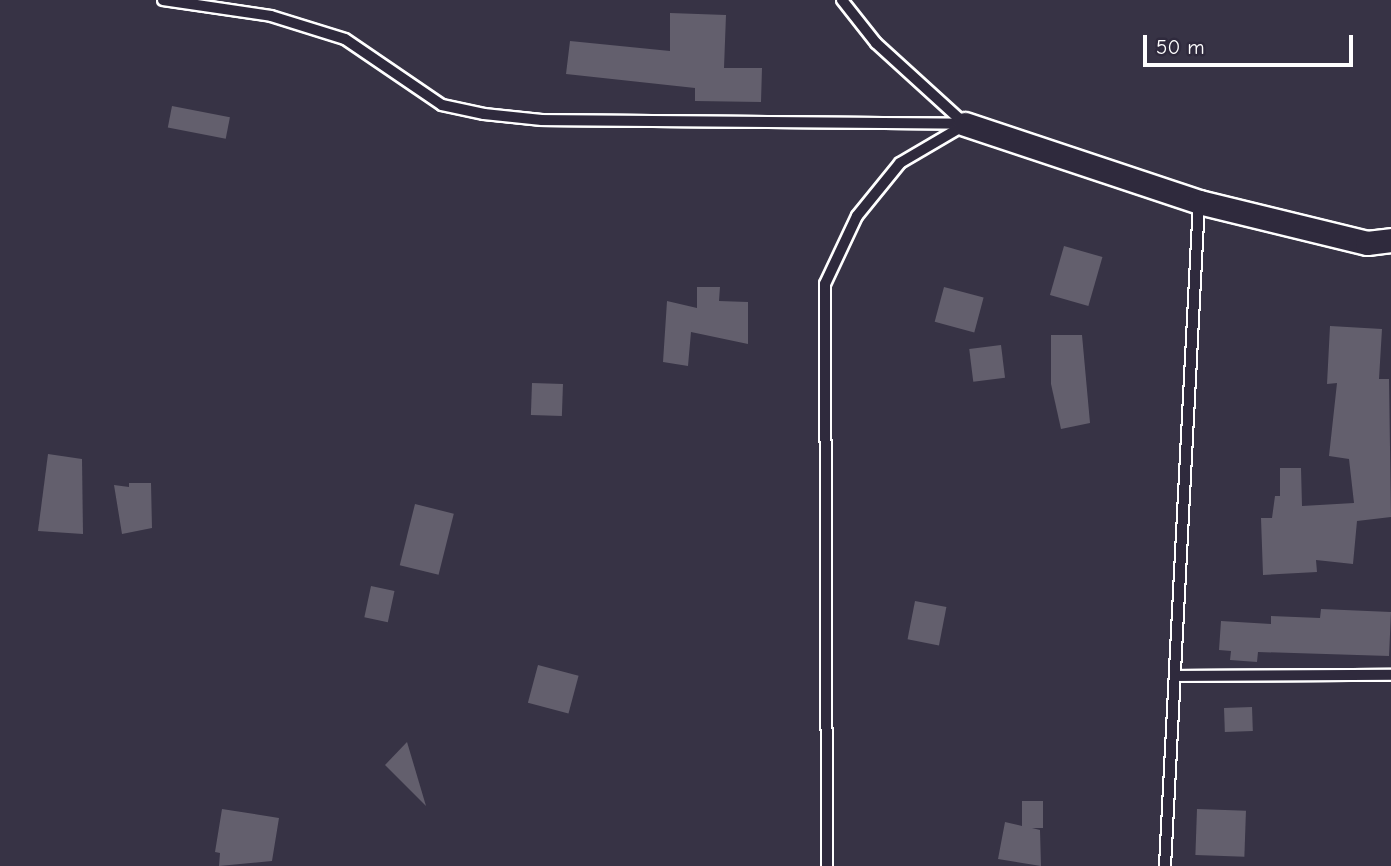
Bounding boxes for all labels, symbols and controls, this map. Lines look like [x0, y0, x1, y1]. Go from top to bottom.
scale bar [1146, 21, 1356, 65]
text: 50 m [1156, 35, 1205, 59]

